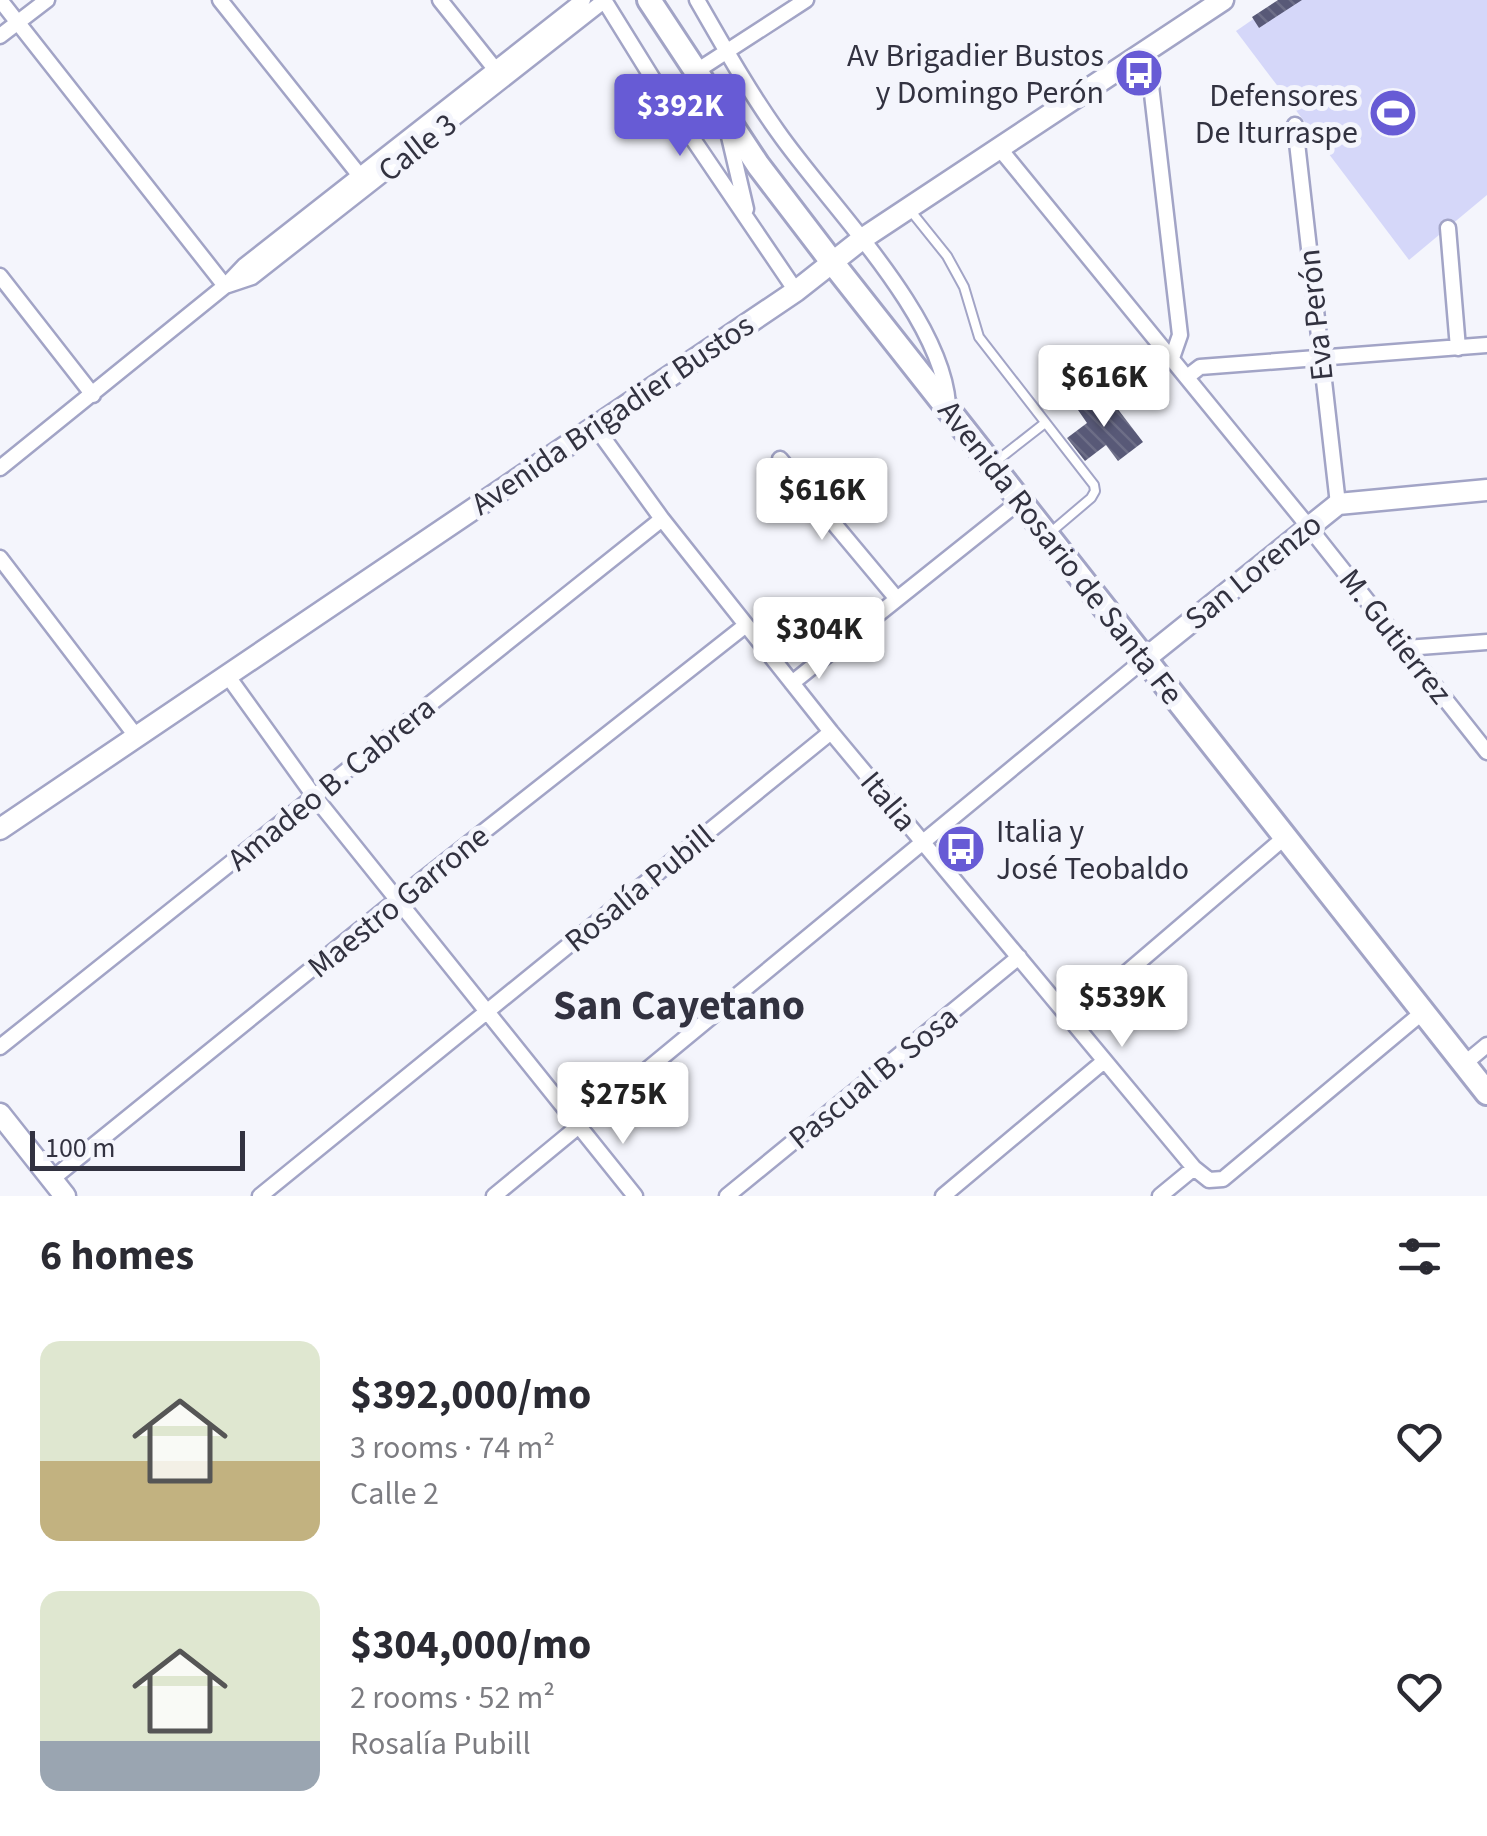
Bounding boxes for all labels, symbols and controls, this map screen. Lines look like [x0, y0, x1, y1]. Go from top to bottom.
place label: Av Brigadier Bustos y Domingo Perón [847, 33, 1104, 116]
bus stop icon: Av Brigadier Bustos y Domingo Perón [1113, 47, 1165, 99]
place label: Defensores De Iturraspe [1195, 73, 1358, 156]
pin: $392K [610, 74, 750, 159]
text: $392K [636, 83, 724, 129]
sports icon: Defensores De Iturraspe [1367, 87, 1419, 139]
street label: Calle 3 [368, 102, 467, 193]
street label: Eva Perón [1286, 247, 1346, 383]
street label: Avenida Brigadier Bustos [462, 303, 763, 527]
pin: $616K [1034, 345, 1174, 430]
text: $616K [1060, 354, 1148, 400]
street label: Avenida Rosario de Santa Fe [926, 390, 1194, 715]
pin: $616K [752, 458, 892, 543]
text: $616K [778, 467, 866, 513]
street label: San Lorenzo [1175, 502, 1332, 641]
street label: M. Gutierrez [1328, 559, 1463, 714]
pin: $304K [749, 597, 889, 682]
text: $304K [775, 606, 863, 652]
street label: Amadeo B. Cabrera [218, 685, 446, 882]
street label: Italia [849, 761, 927, 842]
place label: Italia y José Teobaldo [996, 809, 1189, 892]
street label: Maestro Garrone [298, 814, 499, 989]
street label: Rosalía Pubill [555, 814, 724, 964]
bus stop icon: Italia y José Teobaldo [935, 823, 987, 875]
pin: $539K [1052, 965, 1192, 1050]
text: $539K [1078, 974, 1166, 1020]
district label: San Cayetano [553, 976, 805, 1036]
street label: Pascual B. Sosa [779, 995, 968, 1160]
pin: $275K [553, 1062, 693, 1147]
text: $275K [579, 1071, 667, 1117]
scale bar [30, 1126, 245, 1170]
text: 100 m [45, 1128, 116, 1168]
text: 6 homes [40, 1226, 194, 1286]
icon: filters [1392, 1229, 1447, 1284]
text: $392,000/mo [350, 1365, 591, 1425]
icon: home [120, 1381, 240, 1501]
icon: heart [1392, 1414, 1447, 1469]
text: 3 rooms · 74 m² [350, 1425, 555, 1471]
text: Calle 2 [350, 1471, 439, 1517]
text: $304,000/mo [350, 1615, 591, 1675]
icon: home [120, 1631, 240, 1751]
icon: heart [1392, 1664, 1447, 1719]
text: 2 rooms · 52 m² [350, 1675, 555, 1721]
text: Rosalía Pubill [350, 1721, 531, 1767]

